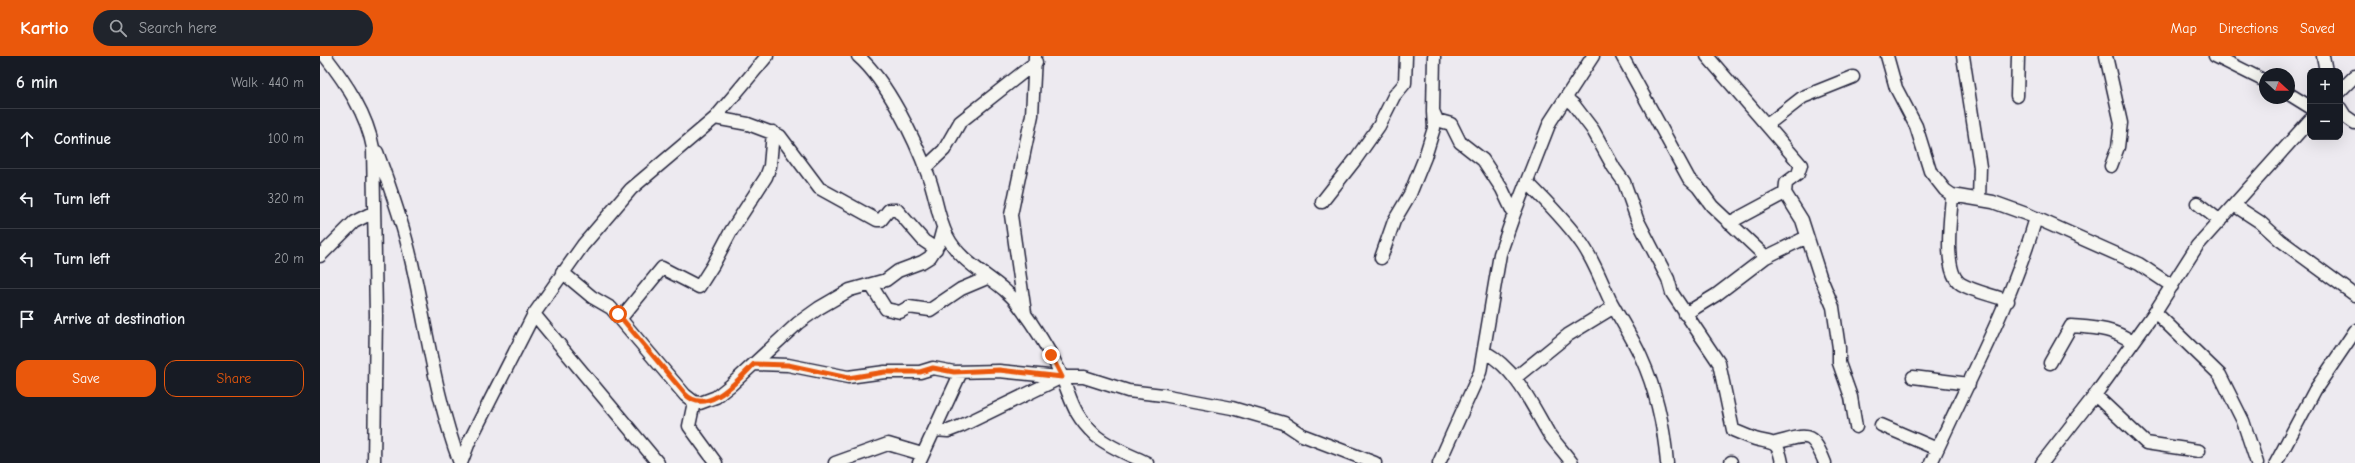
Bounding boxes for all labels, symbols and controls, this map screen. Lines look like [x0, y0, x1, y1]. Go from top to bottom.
search box [93, 10, 373, 46]
text: Kartio [20, 17, 69, 39]
icon: search [107, 17, 129, 39]
text: Search here [139, 19, 217, 37]
text: Map [2170, 20, 2197, 37]
text: Directions [2219, 20, 2278, 37]
text: Saved [2300, 20, 2335, 37]
north arrow [2259, 68, 2295, 104]
map controls [2307, 68, 2343, 140]
button: + [2307, 68, 2343, 104]
text: 6 min [16, 73, 58, 92]
text: Walk · 440 m [231, 75, 304, 90]
button: − [2307, 104, 2343, 140]
icon: ahead [16, 128, 38, 150]
text: Continue [54, 130, 111, 148]
text: 100 m [268, 131, 304, 146]
icon: left [16, 188, 38, 210]
text: Turn left [54, 190, 110, 208]
text: 320 m [268, 191, 304, 206]
icon: left [16, 248, 38, 270]
text: Turn left [54, 250, 110, 268]
text: 20 m [274, 251, 304, 266]
route start [609, 305, 627, 323]
icon: arrive [16, 308, 38, 330]
text: Arrive at destination [54, 310, 185, 328]
route end [1042, 346, 1060, 364]
button: Save [16, 360, 156, 397]
button: Share [164, 360, 304, 397]

